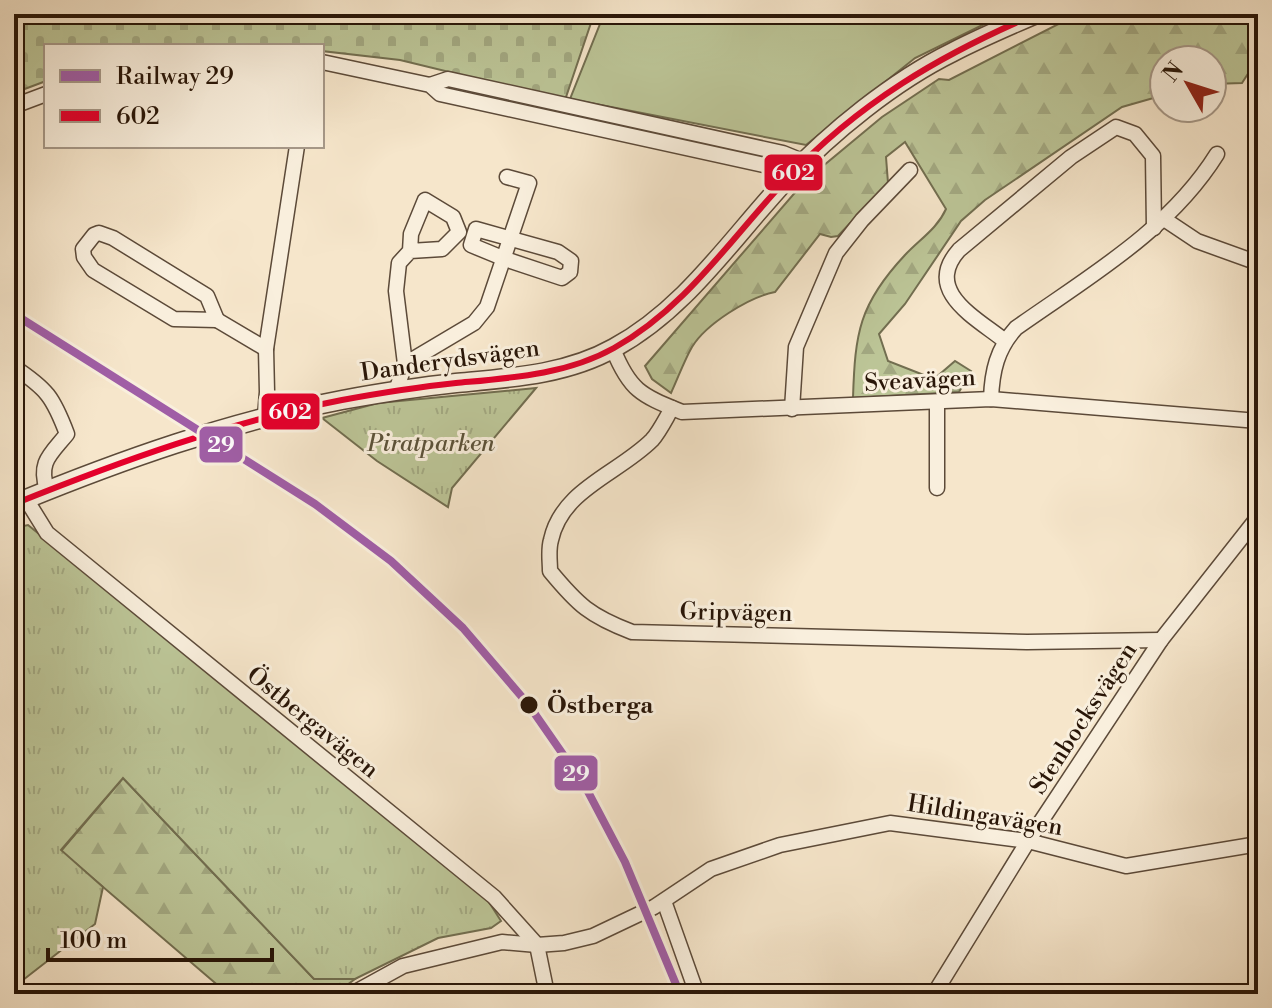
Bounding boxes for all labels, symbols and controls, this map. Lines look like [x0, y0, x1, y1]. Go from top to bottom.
legend [44, 44, 324, 148]
north arrow [1148, 44, 1228, 124]
text: N [1158, 57, 1190, 88]
text: Railway 29 [116, 62, 234, 92]
text: 602 [116, 102, 160, 132]
line badge: 602 [763, 153, 824, 192]
text: 602 [771, 160, 815, 187]
street label: Danderydsvägen [359, 334, 542, 388]
street label: Sveavägen [864, 363, 977, 399]
line badge: 602 [260, 392, 321, 431]
text: 602 [268, 399, 312, 426]
line badge: 29 [198, 425, 244, 464]
park label: Piratparken [366, 429, 495, 459]
text: 29 [207, 432, 235, 459]
street label: Gripvägen [679, 597, 793, 629]
street label: Stenbocksvägen [1024, 637, 1144, 800]
street label: Östbergavägen [240, 660, 385, 785]
place label: Östberga [547, 689, 654, 721]
marker: Östberga [518, 694, 540, 716]
line badge: 29 [553, 754, 599, 792]
text: 29 [562, 761, 590, 788]
street label: Hildingavägen [905, 789, 1065, 843]
scale bar [48, 912, 272, 962]
text: 100 m [60, 926, 127, 956]

